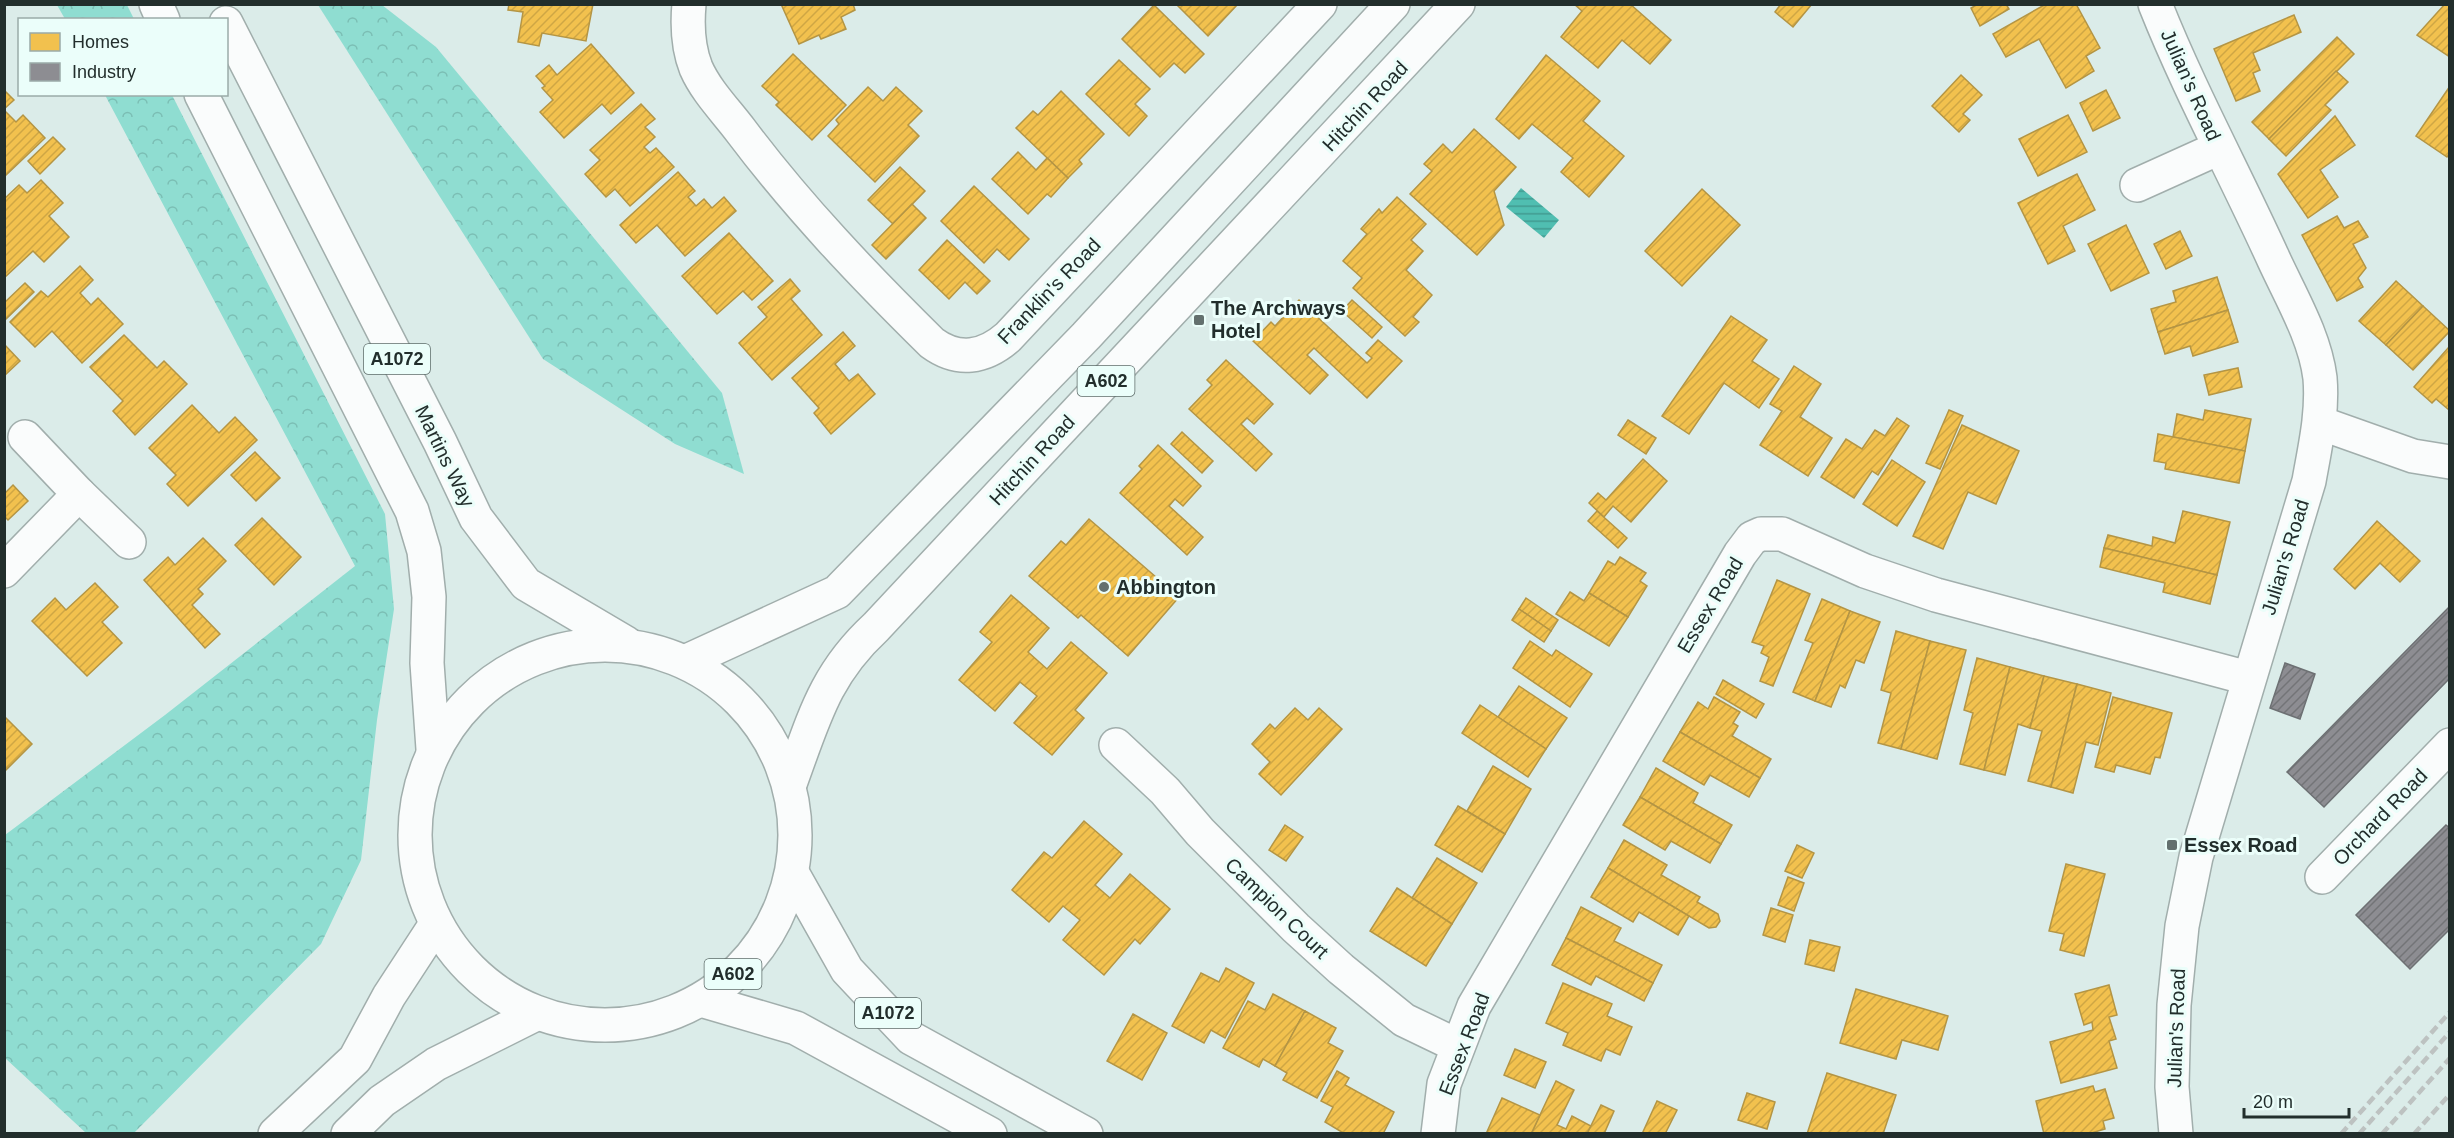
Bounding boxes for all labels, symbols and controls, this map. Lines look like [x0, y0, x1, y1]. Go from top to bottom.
legend [18, 18, 228, 96]
street label: Julian's Road [2157, 26, 2225, 144]
text: Homes [72, 32, 129, 52]
street label: Hitchin Road [1318, 57, 1412, 155]
text: Industry [72, 62, 136, 82]
street label: Franklin's Road [993, 234, 1105, 348]
place label: The Archways Hotel [1211, 297, 1346, 342]
marker: The Archways Hotel [1192, 313, 1206, 327]
road number: A1072 [364, 344, 430, 374]
road number: A602 [1078, 366, 1134, 396]
street label: Martins Way [411, 402, 479, 510]
street label: Hitchin Road [985, 411, 1079, 509]
street label: Julian's Road [2257, 497, 2313, 617]
street label: Essex Road [1673, 553, 1747, 657]
place label: Abbington [1116, 576, 1216, 598]
marker: Abbington [1097, 580, 1111, 594]
street label: Orchard Road [2328, 764, 2432, 870]
place label: Essex Road [2184, 834, 2297, 856]
marker: Essex Road [2165, 838, 2179, 852]
street label: Campion Court [1221, 853, 1333, 963]
road number: A602 [704, 959, 762, 989]
street label: Julian's Road [2163, 968, 2189, 1088]
street label: Essex Road [1434, 990, 1494, 1098]
road number: A1072 [855, 998, 921, 1028]
scale bar [2244, 1081, 2349, 1119]
text: 20 m [2253, 1092, 2293, 1112]

